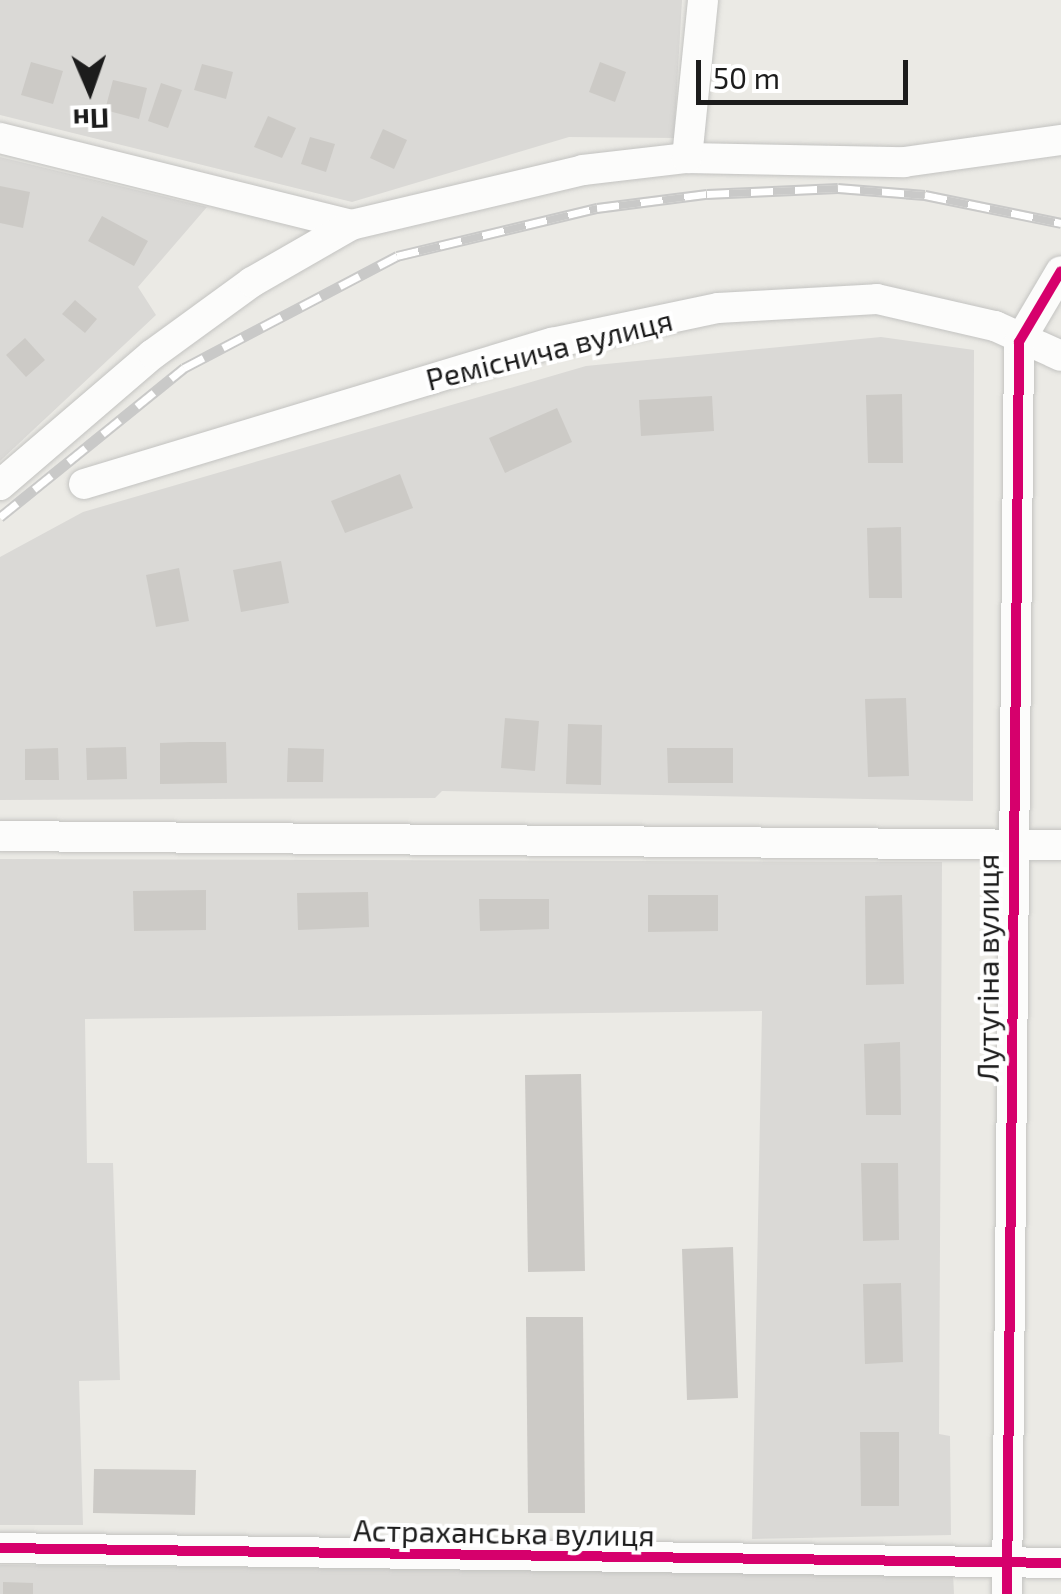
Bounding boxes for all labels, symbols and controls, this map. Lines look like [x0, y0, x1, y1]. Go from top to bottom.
north arrow [40, 40, 140, 140]
scale bar [701, 40, 914, 102]
text: 50 m [713, 59, 780, 95]
text: Пн [72, 102, 110, 138]
street label: Реміснича вулиця [422, 301, 676, 397]
street label: Лутугіна вулиця [969, 854, 1005, 1082]
street label: Астраханська вулиця [353, 1511, 655, 1553]

